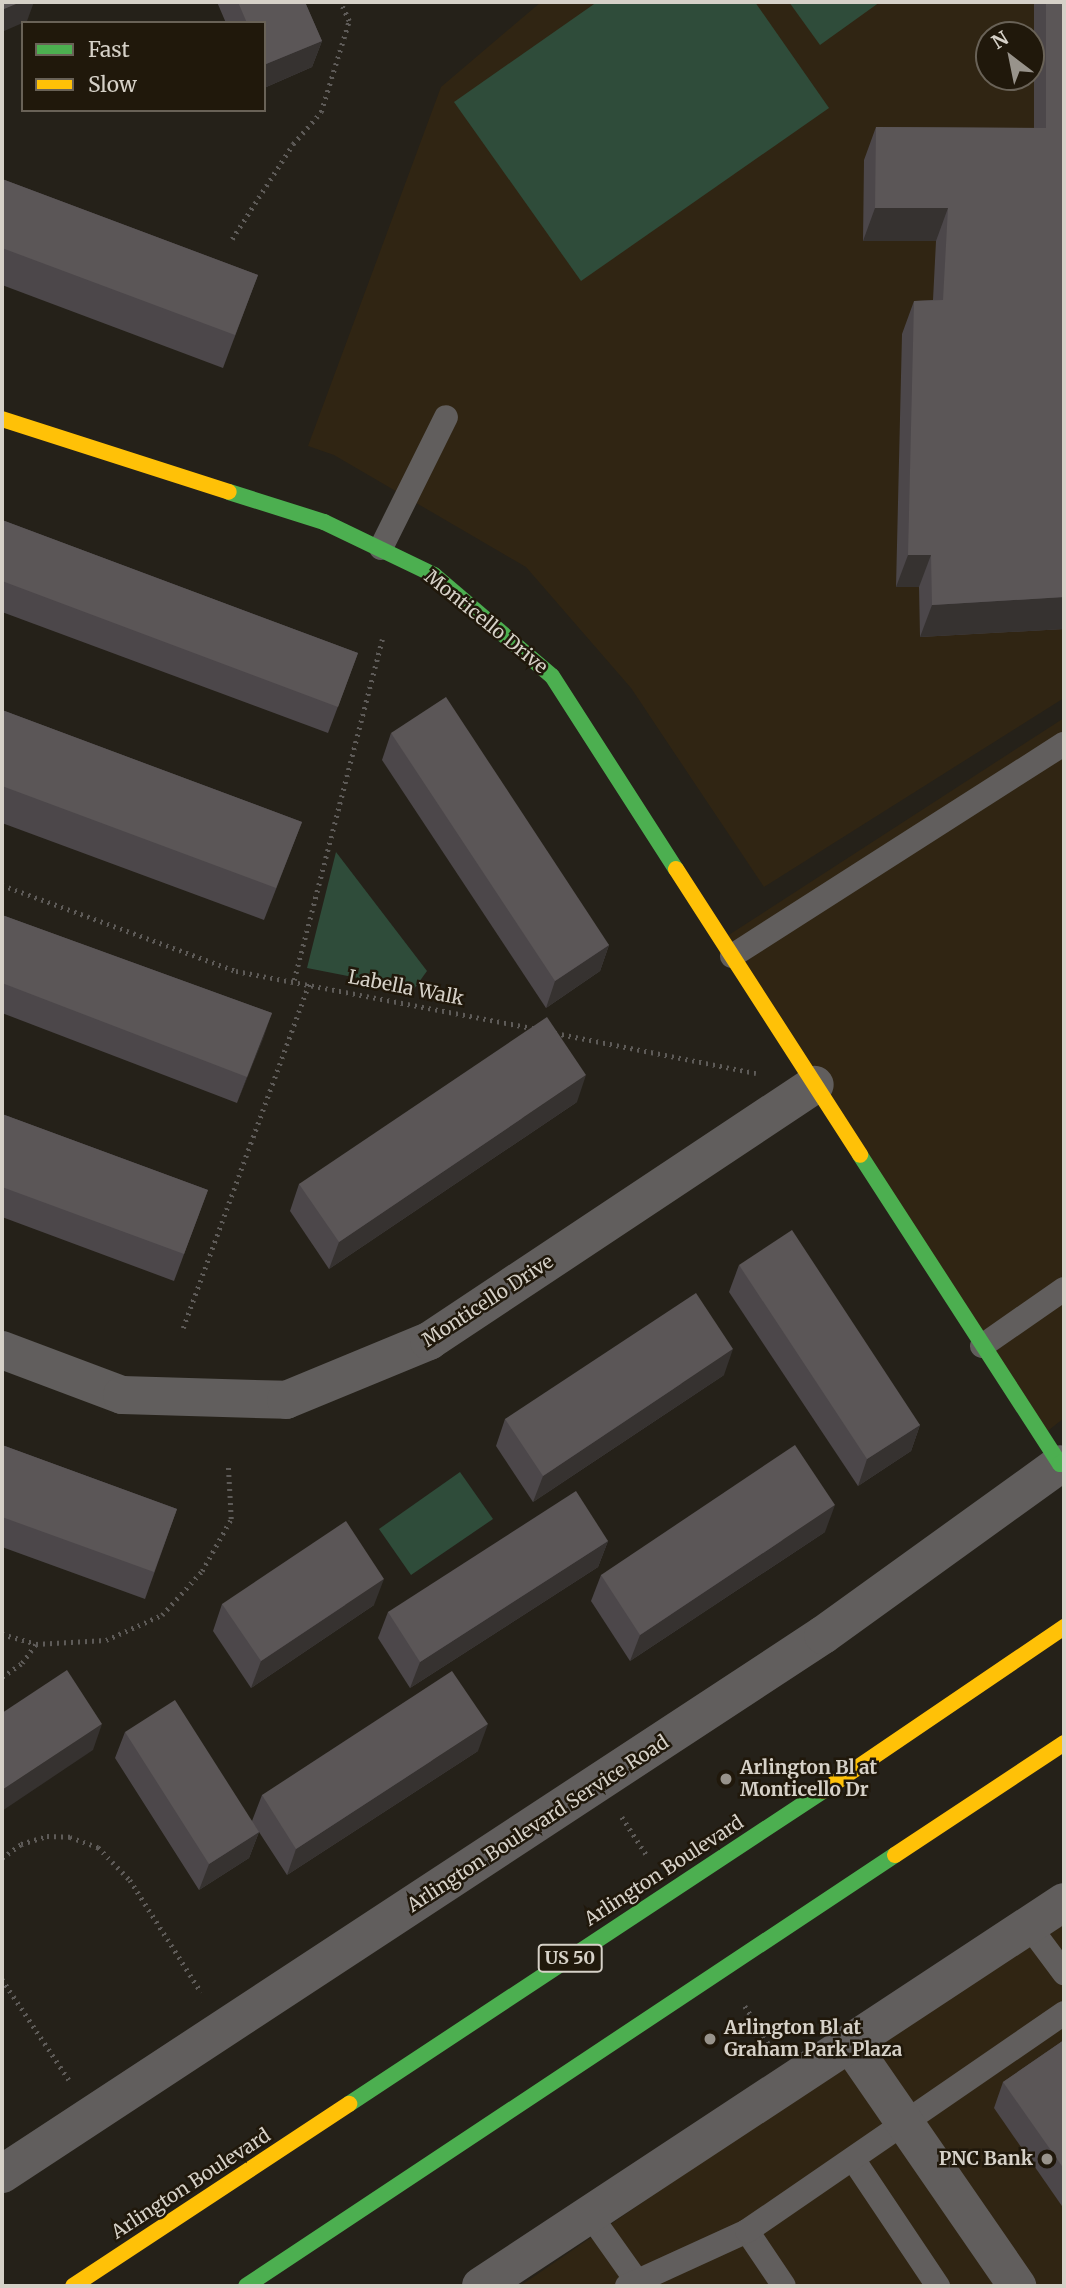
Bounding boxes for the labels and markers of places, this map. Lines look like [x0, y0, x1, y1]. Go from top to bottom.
place label: Arlington Bl at Monticello Dr [740, 1757, 877, 1801]
marker: Arlington Bl at Monticello Dr [718, 1771, 734, 1787]
place label: Arlington Bl at Graham Park Plaza [724, 2017, 902, 2061]
marker: Arlington Bl at Graham Park Plaza [702, 2031, 718, 2047]
place label: PNC Bank [939, 2148, 1033, 2170]
marker: PNC Bank [1039, 2151, 1055, 2167]

